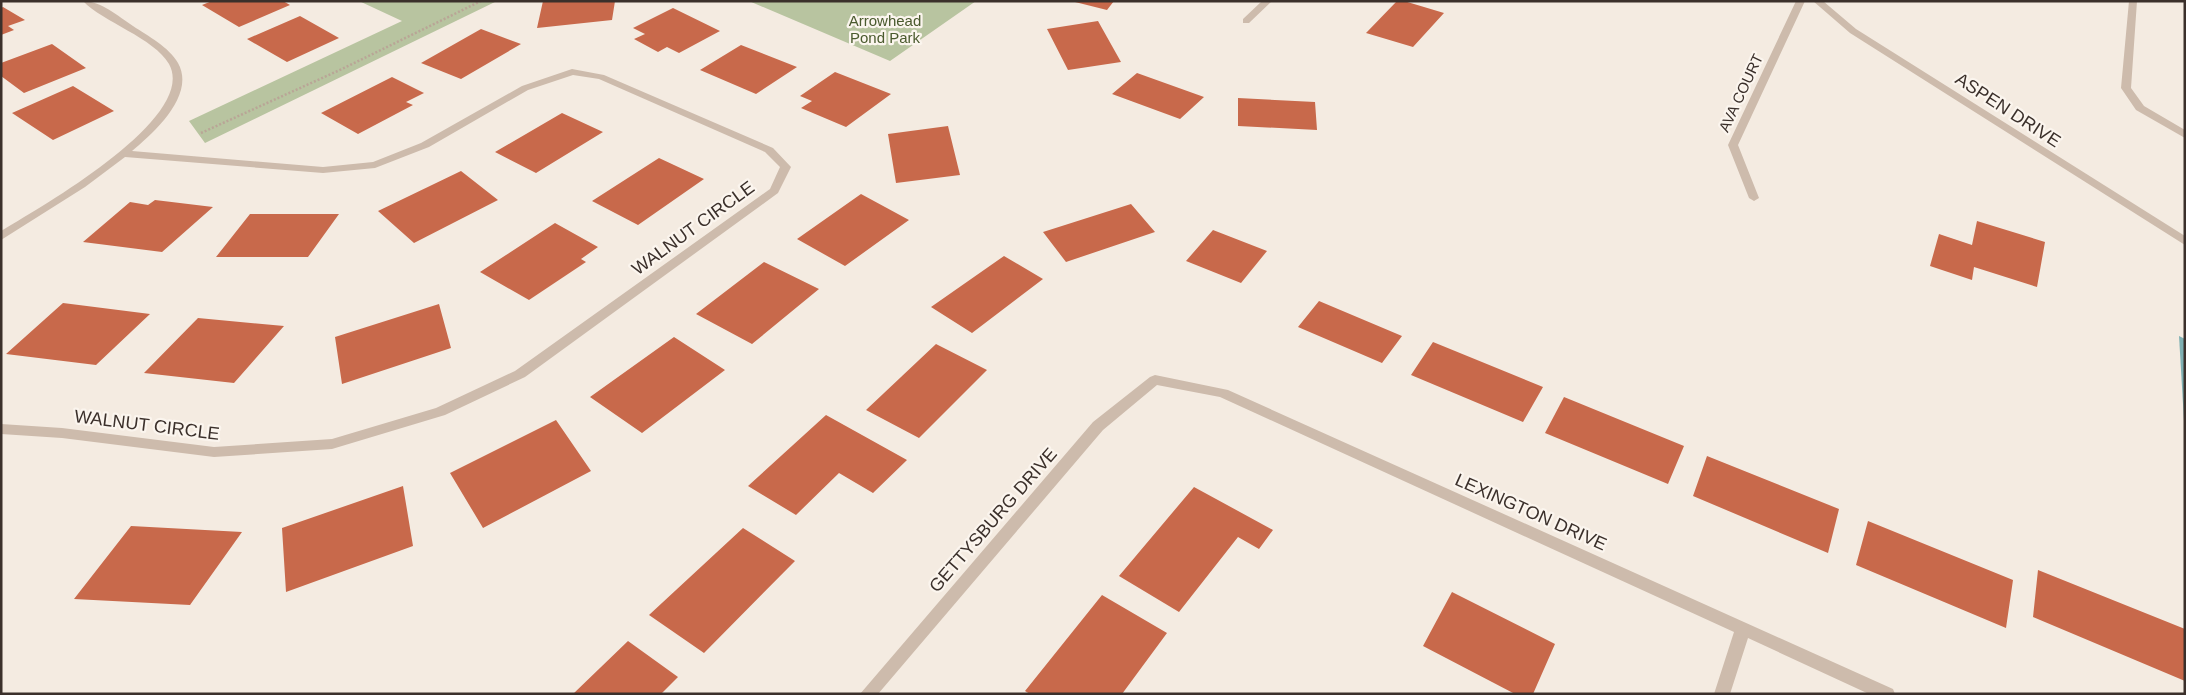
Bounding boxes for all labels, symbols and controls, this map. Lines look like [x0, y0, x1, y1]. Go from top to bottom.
park label: Arrowhead Pond Park [849, 12, 921, 46]
street label: AVA COURT [1715, 51, 1766, 135]
street label: ASPEN DRIVE [1952, 69, 2064, 151]
street label: WALNUT CIRCLE [628, 177, 758, 279]
street label: WALNUT CIRCLE [73, 406, 221, 444]
street label: GETTYSBURG DRIVE [925, 444, 1061, 596]
street label: LEXINGTON DRIVE [1452, 470, 1610, 554]

